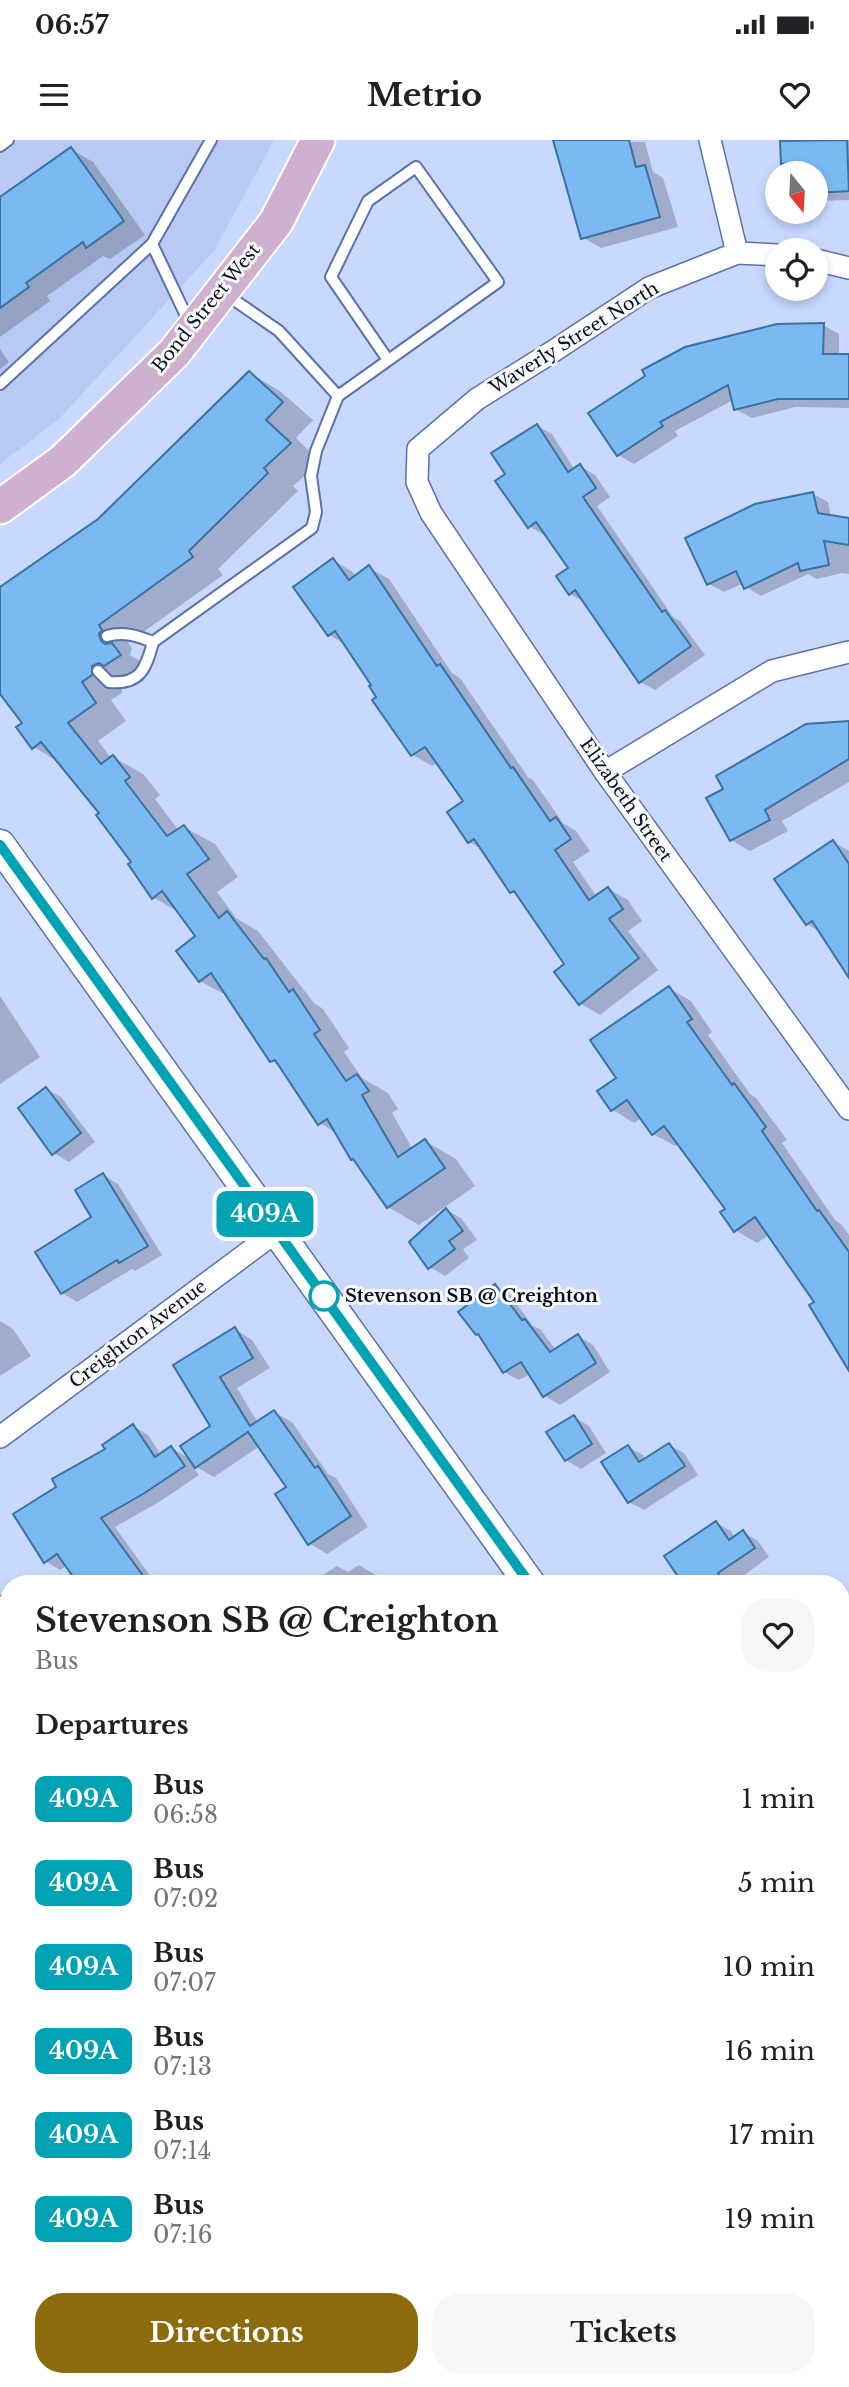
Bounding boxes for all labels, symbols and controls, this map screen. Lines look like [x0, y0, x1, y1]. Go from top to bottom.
text: 06:57 [35, 9, 108, 41]
text: Metrio [367, 75, 482, 115]
icon: menu [35, 76, 73, 114]
icon: heart [776, 76, 814, 114]
north arrow [765, 161, 828, 224]
map controls [765, 161, 828, 301]
button: locate [765, 238, 828, 301]
street label: Bond Street West [147, 239, 265, 377]
street label: Waverly Street North [485, 277, 663, 400]
street label: Elizabeth Street [575, 734, 677, 866]
line badge: 409A [216, 1191, 314, 1237]
text: 409A [230, 1199, 300, 1228]
street label: Creighton Avenue [65, 1275, 211, 1393]
marker: Stevenson SB @ Creighton [309, 1281, 339, 1311]
place label: Stevenson SB @ Creighton [345, 1285, 598, 1307]
button: heart [741, 1598, 815, 1672]
text: Stevenson SB @ Creighton [35, 1600, 499, 1641]
text: Bus [35, 1647, 78, 1675]
text: Departures [35, 1709, 189, 1741]
text: Bus [153, 1769, 204, 1801]
text: 1 min [741, 1783, 815, 1815]
text: 409A [49, 1784, 118, 1813]
text: 06:58 [153, 1801, 218, 1829]
text: Bus [153, 1853, 204, 1885]
text: 5 min [738, 1867, 815, 1899]
text: 409A [49, 1868, 118, 1897]
text: 07:02 [153, 1885, 218, 1913]
text: Bus [153, 1937, 204, 1969]
text: 10 min [723, 1951, 815, 1983]
text: 409A [49, 1952, 118, 1981]
text: 07:07 [153, 1969, 216, 1997]
text: Bus [153, 2021, 204, 2053]
text: 16 min [725, 2035, 815, 2067]
text: 409A [49, 2036, 118, 2065]
text: 07:13 [153, 2053, 212, 2081]
text: Bus [153, 2105, 204, 2137]
text: 17 min [728, 2119, 815, 2151]
text: 409A [49, 2120, 118, 2149]
text: 07:14 [153, 2137, 211, 2165]
text: Bus [153, 2189, 204, 2221]
text: 19 min [725, 2203, 815, 2235]
text: 409A [49, 2204, 118, 2233]
text: 07:16 [153, 2221, 213, 2249]
button: Directions [35, 2293, 418, 2373]
button: Tickets [432, 2293, 815, 2373]

